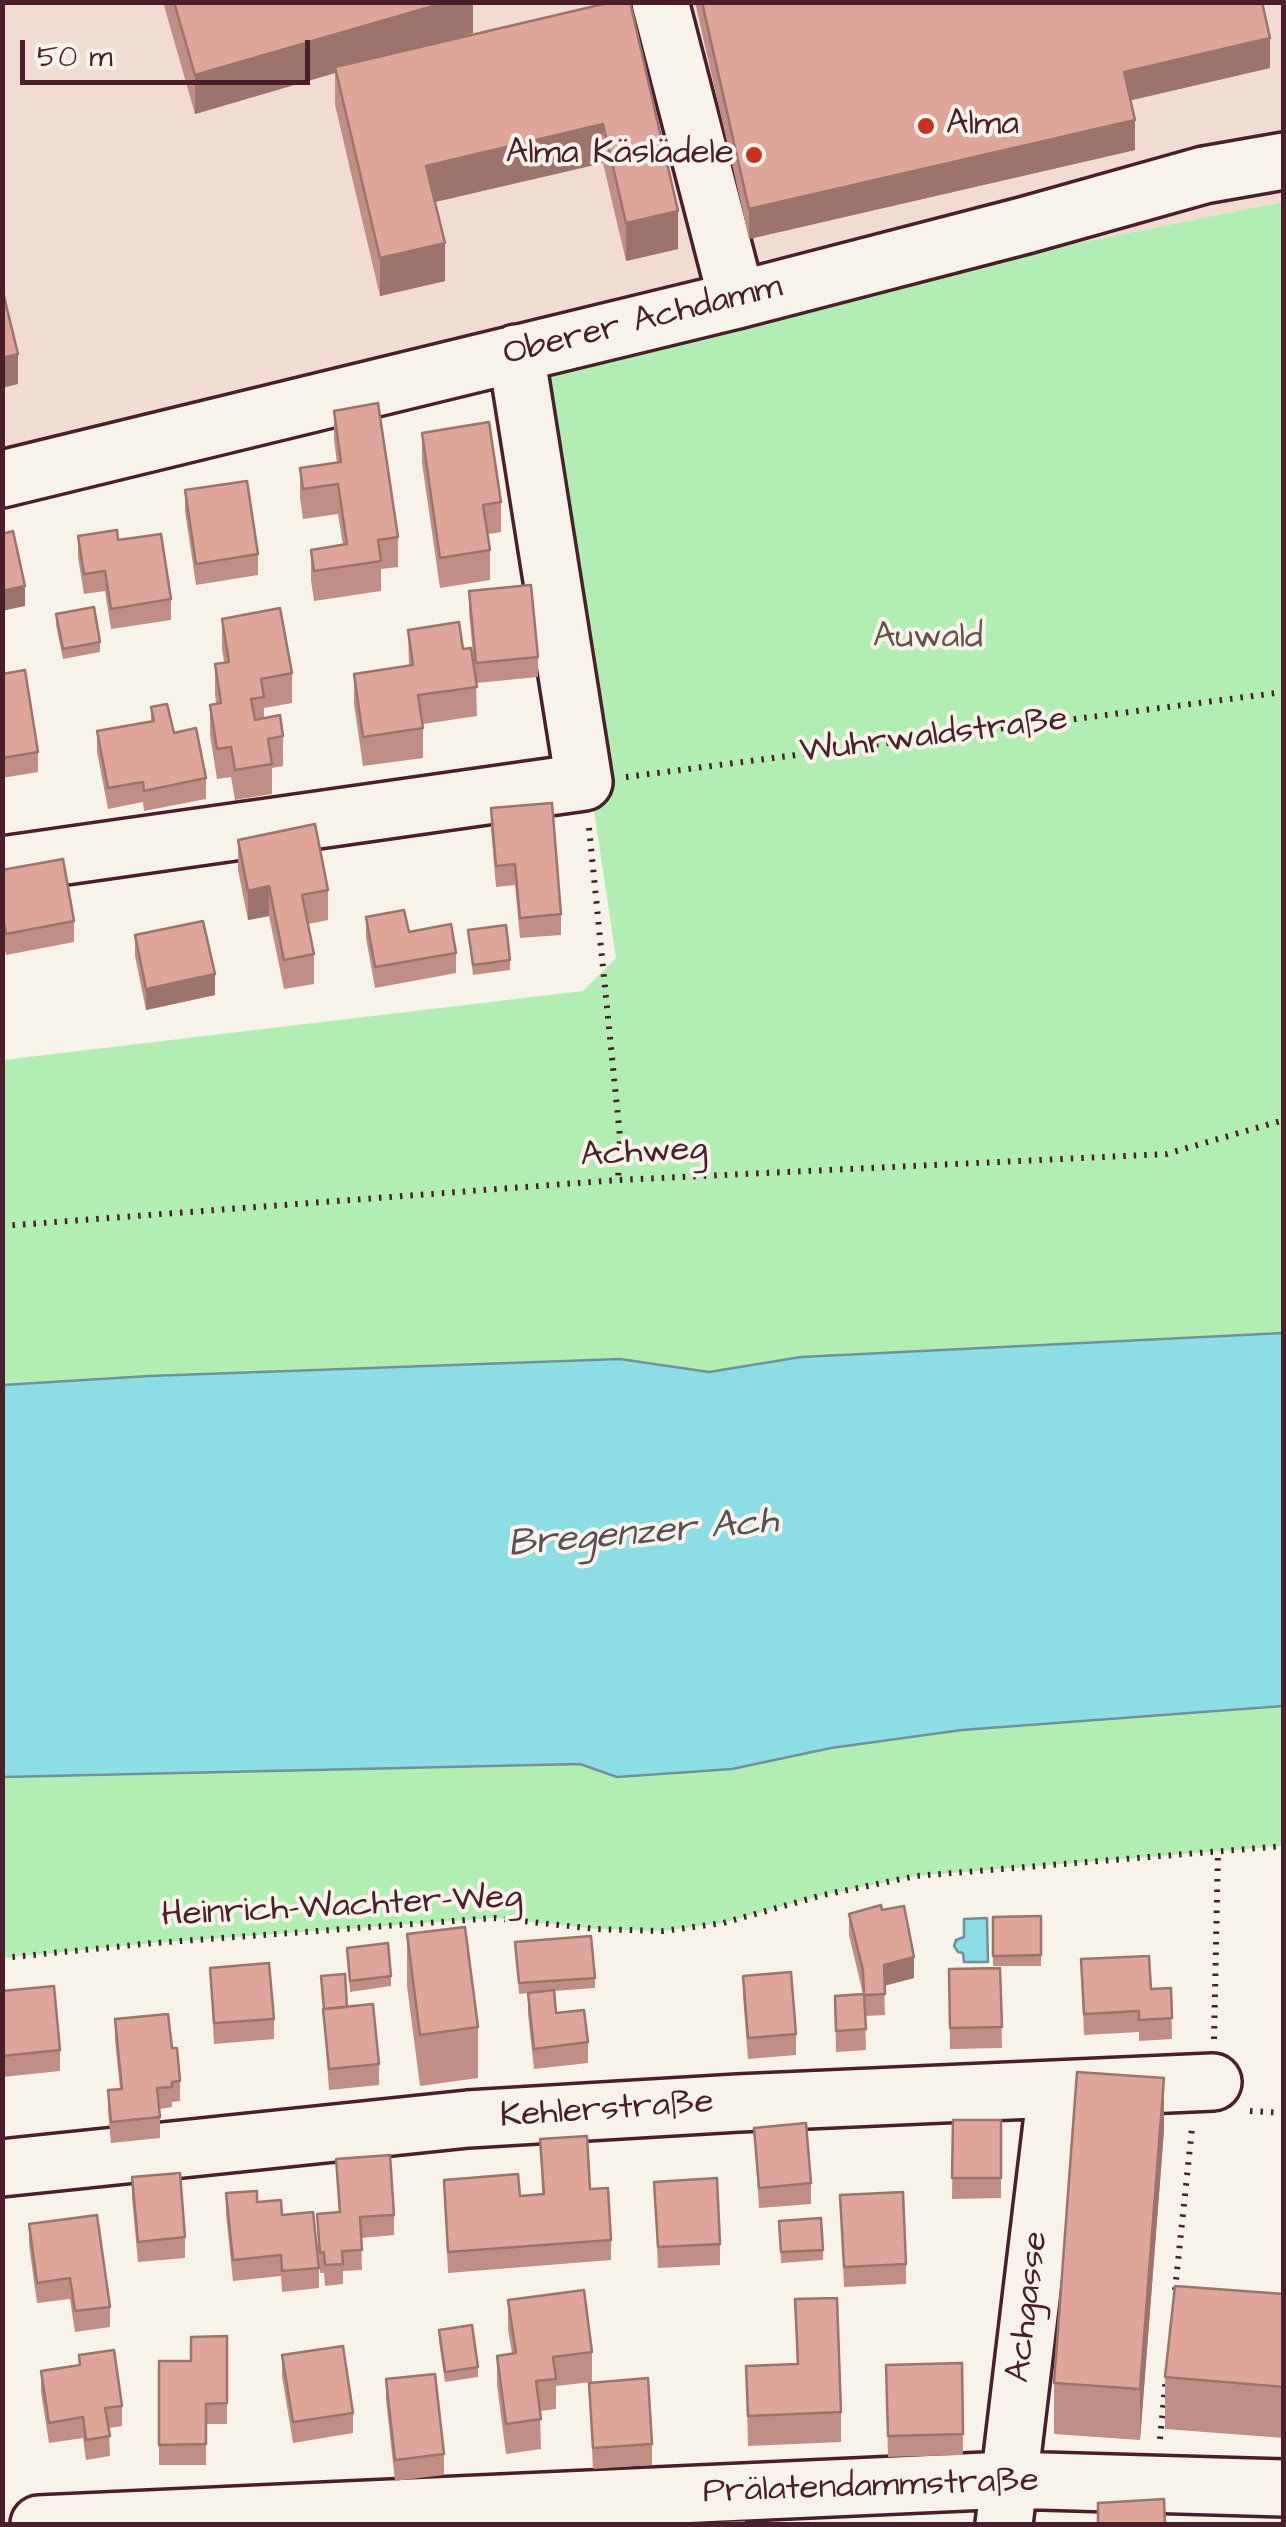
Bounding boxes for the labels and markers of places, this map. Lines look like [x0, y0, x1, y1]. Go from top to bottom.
place label: Alma [946, 105, 1019, 147]
marker: Alma [915, 115, 937, 137]
place label: Alma Käslädele [506, 134, 734, 176]
marker: Alma Käslädele [743, 144, 765, 166]

